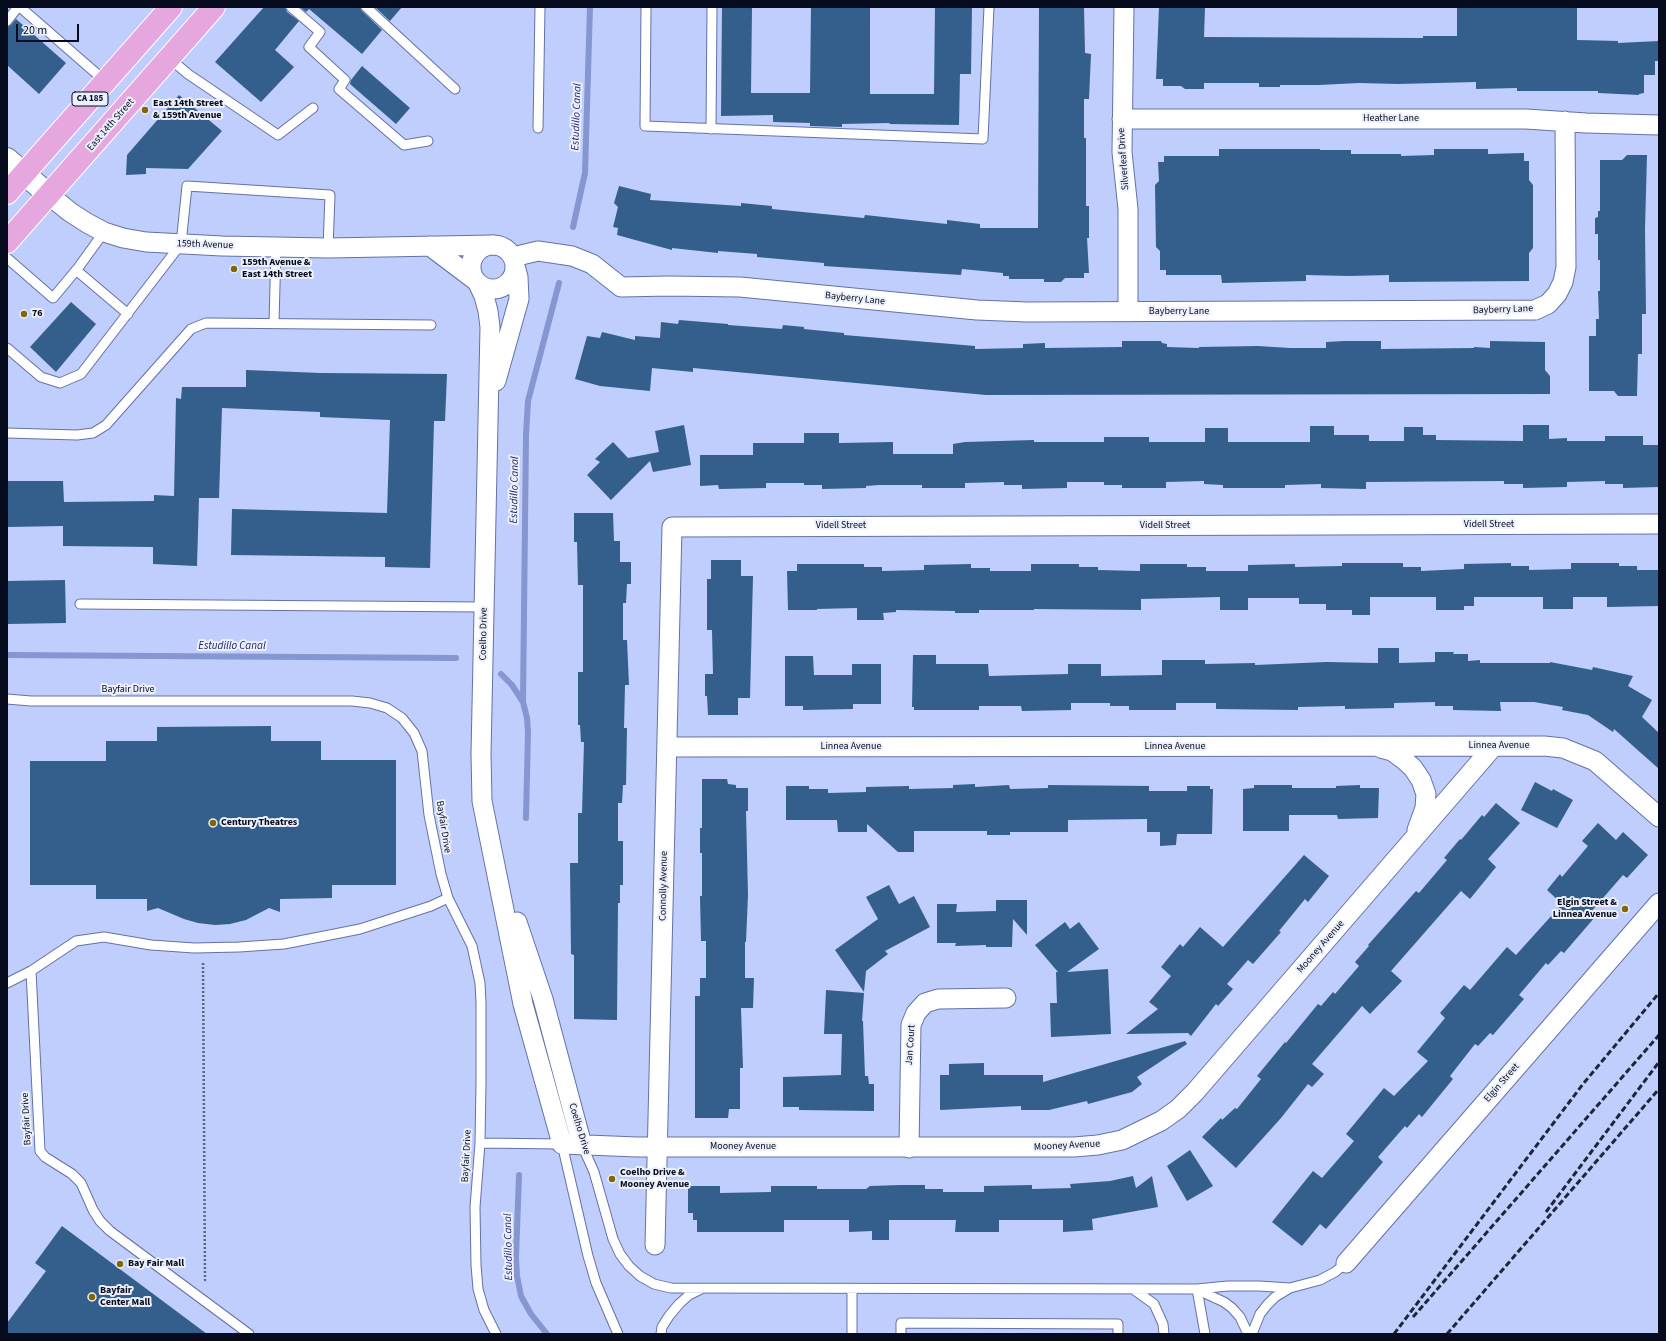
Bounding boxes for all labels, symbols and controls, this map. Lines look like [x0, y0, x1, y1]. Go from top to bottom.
scale bar [18, 16, 81, 42]
text: 20 m [23, 22, 47, 39]
water label: Estudillo Canal [569, 83, 585, 151]
road number: CA 185 [72, 92, 108, 106]
street label: East 14th Street [85, 96, 137, 154]
place label: East 14th Street & 159th Avenue [153, 98, 223, 122]
marker: East 14th Street & 159th Avenue [140, 105, 150, 115]
street label: Heather Lane [1363, 113, 1419, 125]
street label: Silverleaf Drive [1116, 127, 1132, 191]
street label: 159th Avenue [177, 238, 233, 252]
place label: 159th Avenue & East 14th Street [242, 257, 312, 280]
marker: 159th Avenue & East 14th Street [229, 264, 239, 274]
street label: Bayberry Lane [824, 290, 886, 308]
street label: Bayberry Lane [1473, 303, 1533, 317]
street label: Bayberry Lane [1149, 306, 1209, 318]
place label: 76 [32, 308, 43, 320]
marker: 76 [19, 309, 29, 319]
water label: Estudillo Canal [508, 456, 522, 524]
street label: Videll Street [1464, 519, 1514, 531]
street label: Videll Street [816, 520, 866, 532]
street label: Videll Street [1140, 520, 1190, 532]
street label: Coelho Drive [478, 607, 490, 661]
water label: Estudillo Canal [198, 640, 266, 654]
street label: Bayfair Drive [102, 684, 154, 696]
street label: Linnea Avenue [1469, 740, 1529, 752]
street label: Linnea Avenue [821, 741, 881, 753]
street label: Linnea Avenue [1145, 741, 1205, 753]
street label: Bayfair Drive [433, 800, 453, 854]
place label: Century Theatres [221, 817, 297, 829]
marker: Century Theatres [208, 818, 218, 828]
street label: Connolly Avenue [657, 851, 671, 921]
place label: Elgin Street & Linnea Avenue [1553, 897, 1617, 920]
marker: Elgin Street & Linnea Avenue [1620, 904, 1630, 914]
street label: Mooney Avenue [1295, 918, 1347, 976]
street label: Jan Court [904, 1024, 918, 1066]
street label: Elgin Street [1482, 1061, 1522, 1105]
street label: Bayfair Drive [20, 1092, 34, 1146]
street label: Coelho Drive [565, 1102, 593, 1156]
street label: Bayfair Drive [460, 1129, 474, 1183]
street label: Mooney Avenue [1034, 1138, 1100, 1154]
street label: Mooney Avenue [710, 1141, 776, 1153]
place label: Coelho Drive & Mooney Avenue [620, 1167, 689, 1190]
marker: Coelho Drive & Mooney Avenue [607, 1174, 617, 1184]
water label: Estudillo Canal [502, 1213, 516, 1281]
place label: Bay Fair Mall [128, 1258, 184, 1270]
marker: Bay Fair Mall [115, 1259, 125, 1269]
place label: Bayfair Center Mall [100, 1285, 150, 1308]
marker: Bayfair Center Mall [87, 1292, 97, 1302]

